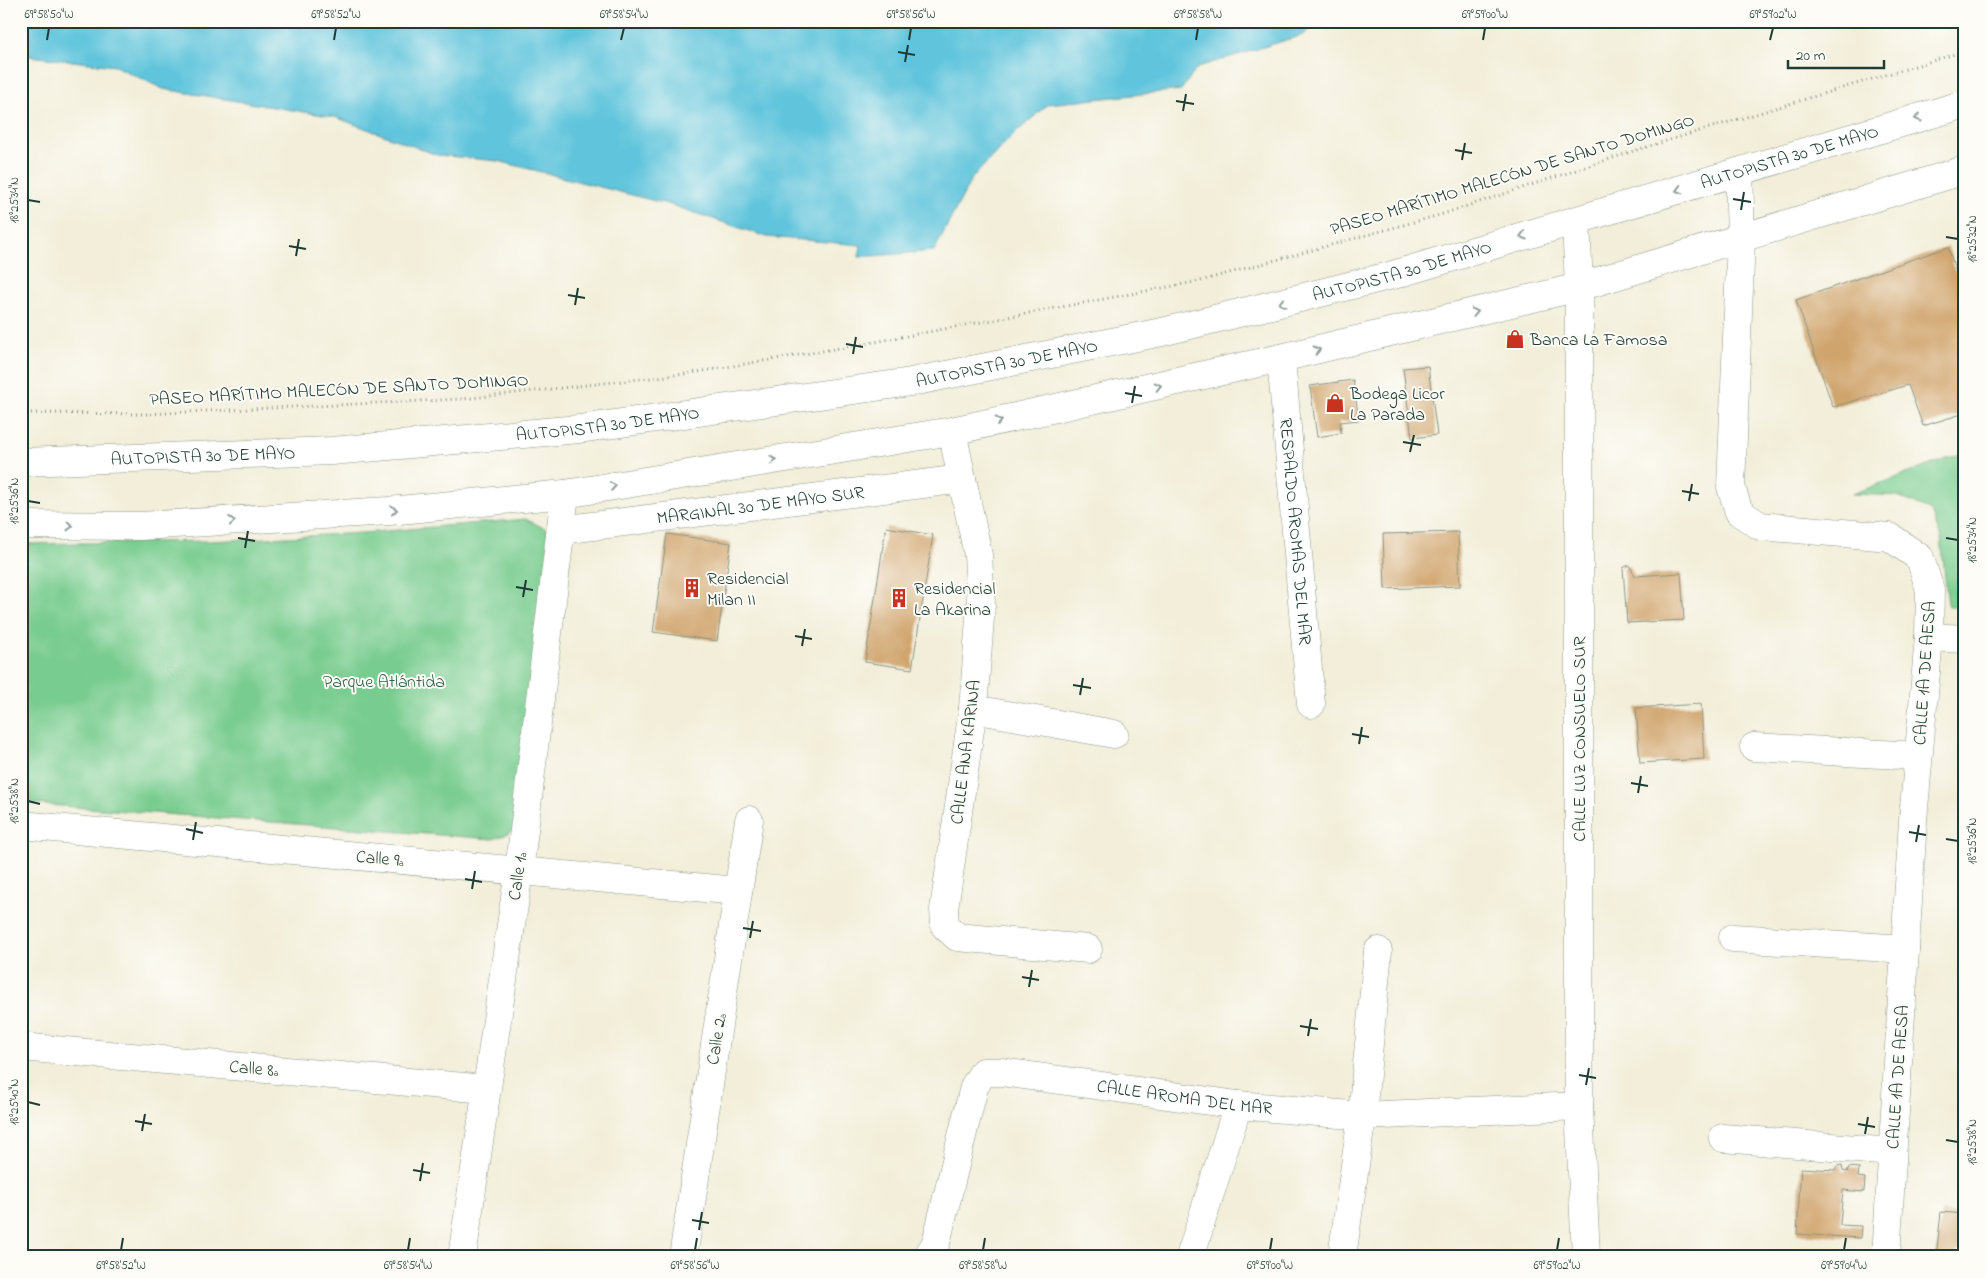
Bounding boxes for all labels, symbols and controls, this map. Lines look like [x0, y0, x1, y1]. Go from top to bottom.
text: 69°58'50"W [25, 6, 73, 24]
text: 69°58'52"W [311, 6, 361, 24]
text: 69°58'54"W [600, 6, 648, 24]
text: 69°58'56"W [887, 6, 935, 24]
text: 69°58'58"W [1174, 6, 1222, 24]
text: 69°59'00"W [1462, 6, 1508, 24]
text: 69°59'02"W [1749, 6, 1797, 24]
scale bar [1788, 38, 1885, 70]
text: 20 m [1796, 45, 1826, 67]
street label: PASEO MARÍTIMO MALECÓN DE SANTO DOMINGO [1327, 108, 1698, 244]
one-way arrow [1914, 113, 1923, 123]
street label: AUTOPISTA 30 DE MAYO [1698, 119, 1882, 197]
text: 18°25'34"N [6, 177, 24, 223]
one-way arrow [1675, 184, 1683, 194]
text: 18°25'32"N [1964, 215, 1982, 263]
one-way arrow [1519, 231, 1527, 241]
street label: AUTOPISTA 30 DE MAYO [1310, 235, 1495, 309]
one-way arrow [1277, 297, 1286, 308]
one-way arrow [1470, 307, 1479, 318]
shop icon: Banca La Famosa [1504, 328, 1526, 350]
place label: Banca La Famosa [1529, 328, 1667, 354]
street label: AUTOPISTA 30 DE MAYO [914, 334, 1100, 396]
one-way arrow [1312, 345, 1321, 356]
street label: PASEO MARÍTIMO MALECÓN DE SANTO DOMINGO [149, 368, 529, 414]
one-way arrow [1154, 381, 1162, 391]
place label: Bodega Licor La Parada [1349, 382, 1445, 429]
shop icon: Bodega Licor La Parada [1324, 392, 1346, 414]
street label: AUTOPISTA 30 DE MAYO [515, 401, 701, 450]
one-way arrow [995, 416, 1004, 427]
street label: RESPALDO AROMAS DEL MAR [1271, 417, 1317, 646]
street label: AUTOPISTA 30 DE MAYO [110, 441, 296, 474]
one-way arrow [770, 455, 778, 466]
text: 18°25'36"N [6, 478, 24, 524]
one-way arrow [609, 481, 617, 492]
street label: MARGINAL 30 DE MAYO SUR [655, 481, 866, 533]
one-way arrow [391, 505, 399, 516]
one-way arrow [229, 515, 237, 526]
text: 18°25'34"N [1964, 517, 1982, 563]
one-way arrow [66, 521, 74, 531]
place label: Residencial Milan II [707, 567, 788, 614]
building icon: Residencial Milan II [681, 577, 703, 599]
place label: Residencial La Akarina [914, 577, 995, 624]
building icon: Residencial La Akarina [888, 587, 910, 609]
street label: CALLE 1A DE AESA [1908, 600, 1944, 746]
street label: CALLE LUZ CONSUELO SUR [1568, 636, 1594, 842]
park label: Parque Atlántida [323, 670, 445, 696]
street label: CALLE ANA KARINA [945, 678, 989, 826]
text: 18°25'38"N [6, 778, 24, 824]
text: 18°25'36"N [1964, 818, 1982, 864]
street label: Calle 9ª [355, 845, 405, 875]
street label: Calle 1ª [503, 850, 535, 902]
street label: CALLE 1A DE AESA [1881, 1004, 1917, 1150]
street label: Calle 2ª [701, 1011, 735, 1067]
street label: Calle 8ª [228, 1055, 280, 1085]
street label: CALLE AROMA DEL MAR [1095, 1074, 1273, 1123]
text: 18°25'40"N [6, 1079, 24, 1125]
text: 18°25'38"N [1964, 1119, 1982, 1165]
text: 69°58'52"W [96, 1257, 146, 1275]
text: 69°58'54"W [384, 1257, 432, 1275]
text: 69°58'56"W [671, 1257, 719, 1275]
text: 69°58'58"W [959, 1257, 1007, 1275]
text: 69°59'00"W [1247, 1257, 1293, 1275]
text: 69°59'02"W [1533, 1257, 1581, 1275]
text: 69°59'04"W [1821, 1257, 1867, 1275]

